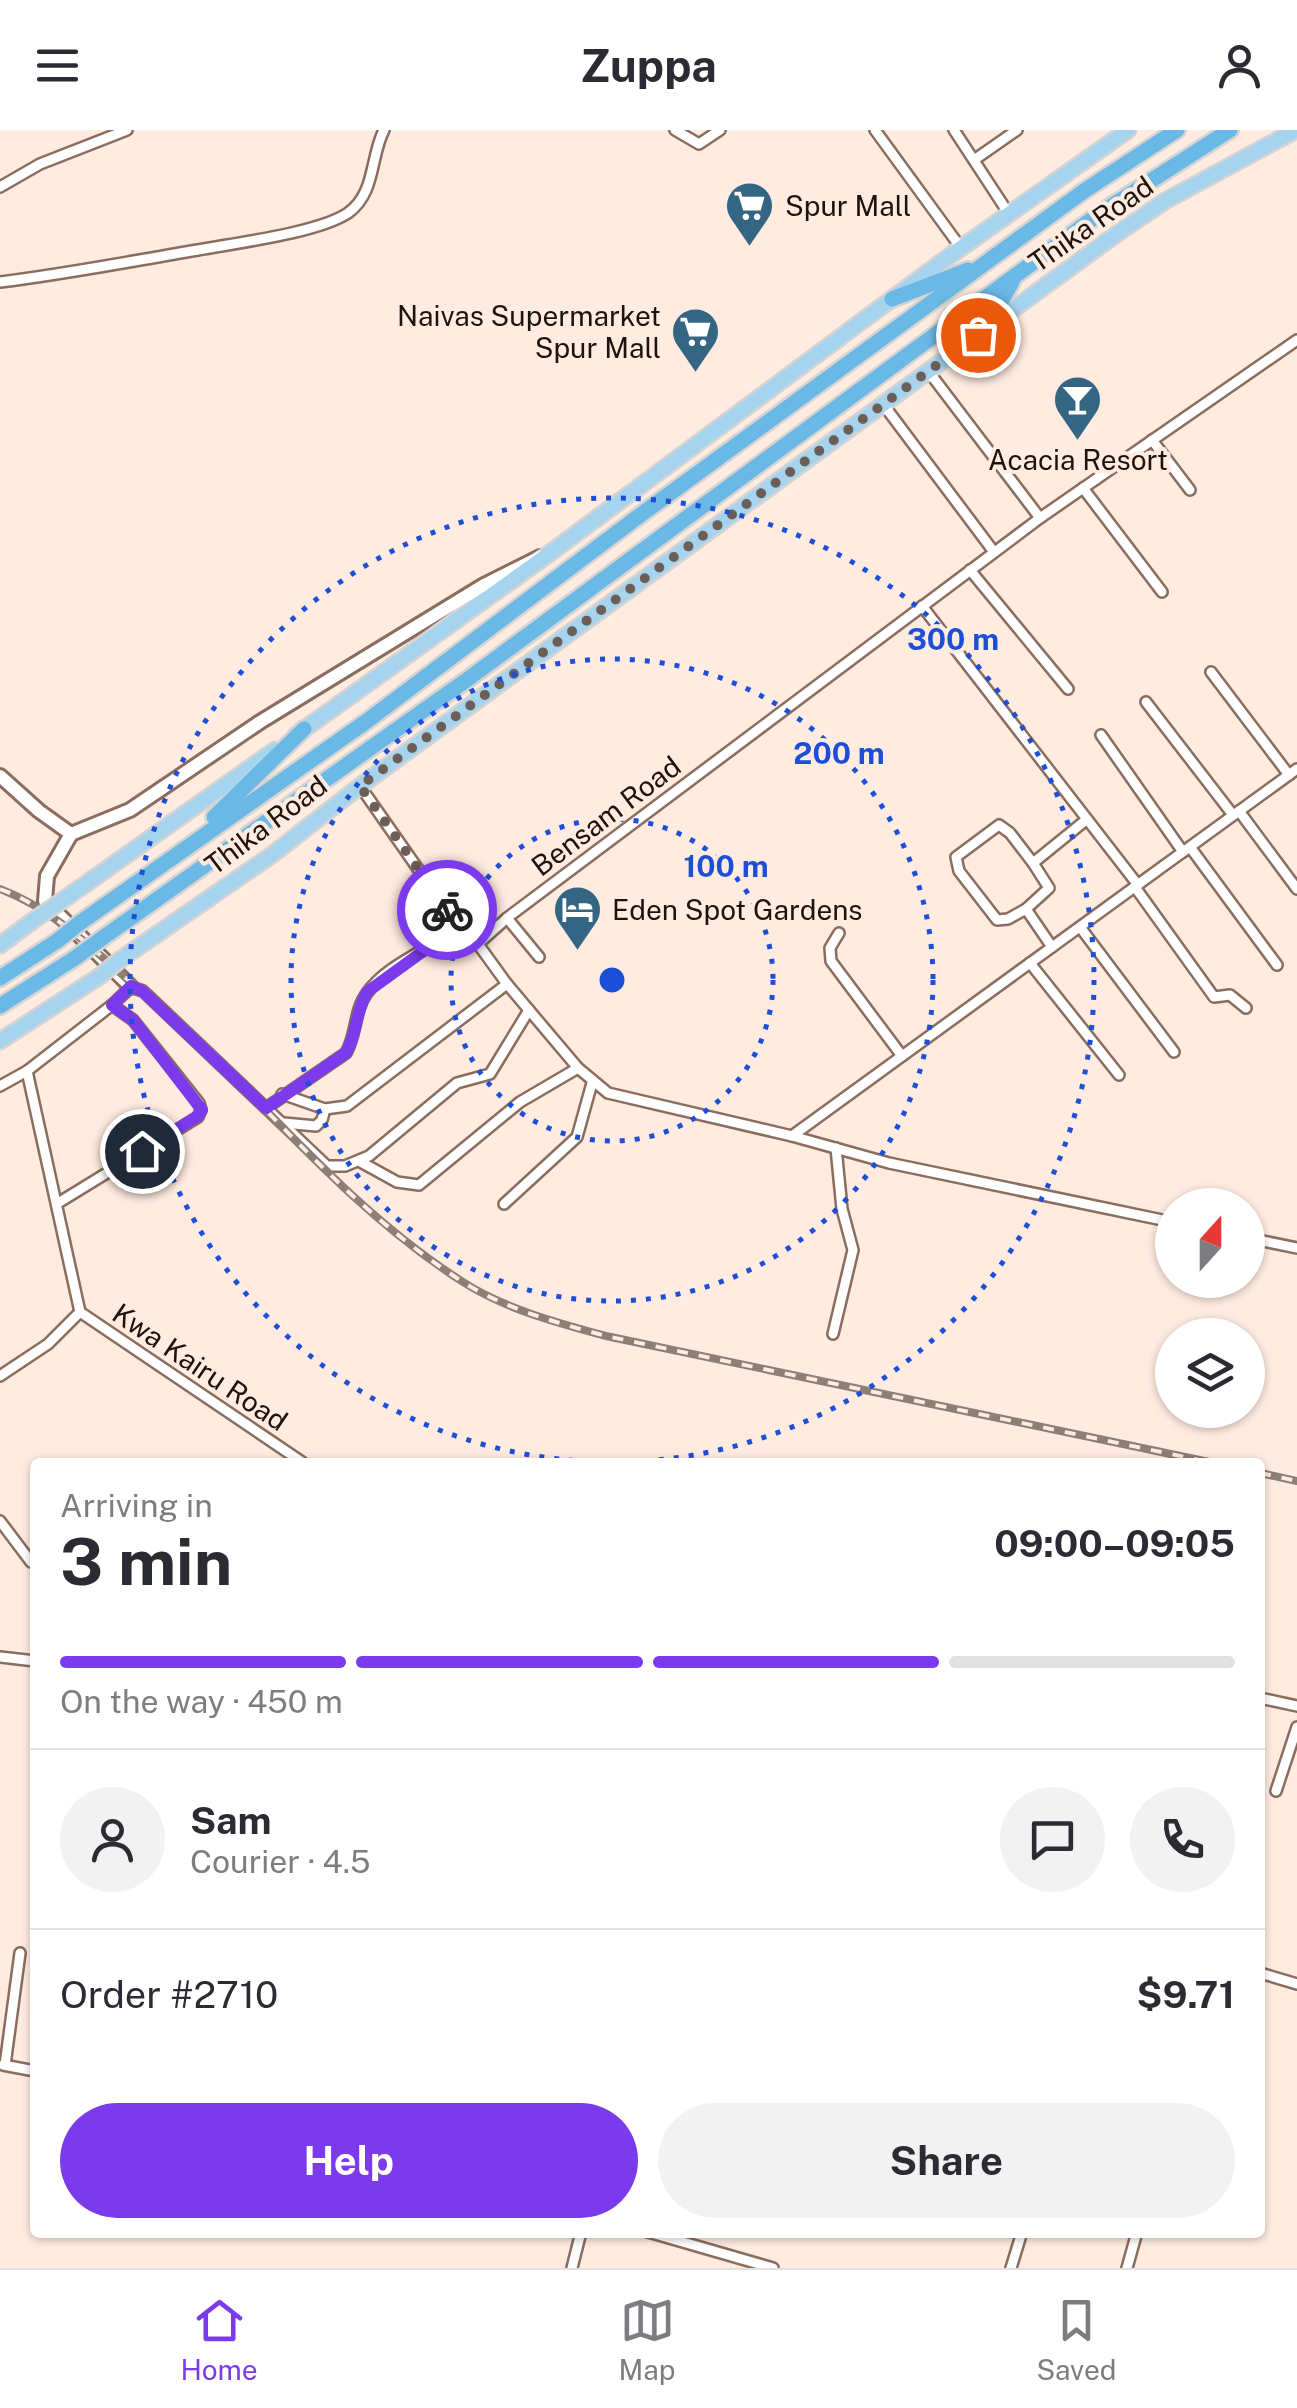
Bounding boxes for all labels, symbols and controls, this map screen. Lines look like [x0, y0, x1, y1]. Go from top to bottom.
icon: menu [30, 38, 85, 93]
icon: person [1212, 38, 1267, 93]
text: Zuppa [580, 39, 717, 92]
street label: Thika Road [1022, 169, 1159, 278]
supermarket icon: Spur Mall [724, 180, 776, 248]
place label: Spur Mall [785, 189, 911, 222]
pin [936, 293, 1021, 378]
place label: Naivas Supermarket Spur Mall [397, 299, 661, 364]
supermarket icon: Naivas Supermarket Spur Mall [670, 306, 722, 374]
icon: bag [951, 308, 1006, 363]
bar icon: Acacia Resort [1052, 374, 1104, 442]
place label: Acacia Resort [988, 443, 1168, 476]
text: 300 m [907, 621, 999, 657]
text: 200 m [793, 735, 885, 771]
street label: Bensam Road [525, 749, 687, 882]
street label: Thika Road [198, 768, 333, 881]
text: 100 m [683, 848, 769, 884]
courier [397, 860, 497, 960]
icon: bike [420, 883, 475, 938]
hotel icon: Eden Spot Gardens [551, 884, 603, 952]
place label: Eden Spot Gardens [612, 893, 863, 926]
centre of rings [594, 962, 630, 998]
pin [100, 1109, 185, 1194]
icon: home [115, 1124, 170, 1179]
north arrow [1155, 1188, 1265, 1298]
map controls [1155, 1188, 1265, 1428]
street label: Kwa Kairu Road [107, 1296, 294, 1437]
button: layers [1155, 1318, 1265, 1428]
text: Arriving in [60, 1487, 213, 1524]
text: 09:00–09:05 [994, 1521, 1235, 1566]
text: 3 min [60, 1523, 232, 1600]
text: On the way · 450 m [60, 1683, 343, 1720]
button: person [60, 1787, 165, 1892]
button: chat [1000, 1787, 1105, 1892]
button: phone [1130, 1787, 1235, 1892]
text: Sam [190, 1798, 272, 1843]
text: Courier · 4.5 [190, 1843, 370, 1880]
text: Order #2710 [60, 1972, 278, 2017]
text: $9.71 [1137, 1972, 1235, 2017]
button: Help [60, 2103, 638, 2218]
button: Share [658, 2103, 1235, 2218]
tab: Home [180, 2293, 258, 2386]
tab: Map [619, 2293, 675, 2386]
tab: Saved [1036, 2293, 1117, 2386]

